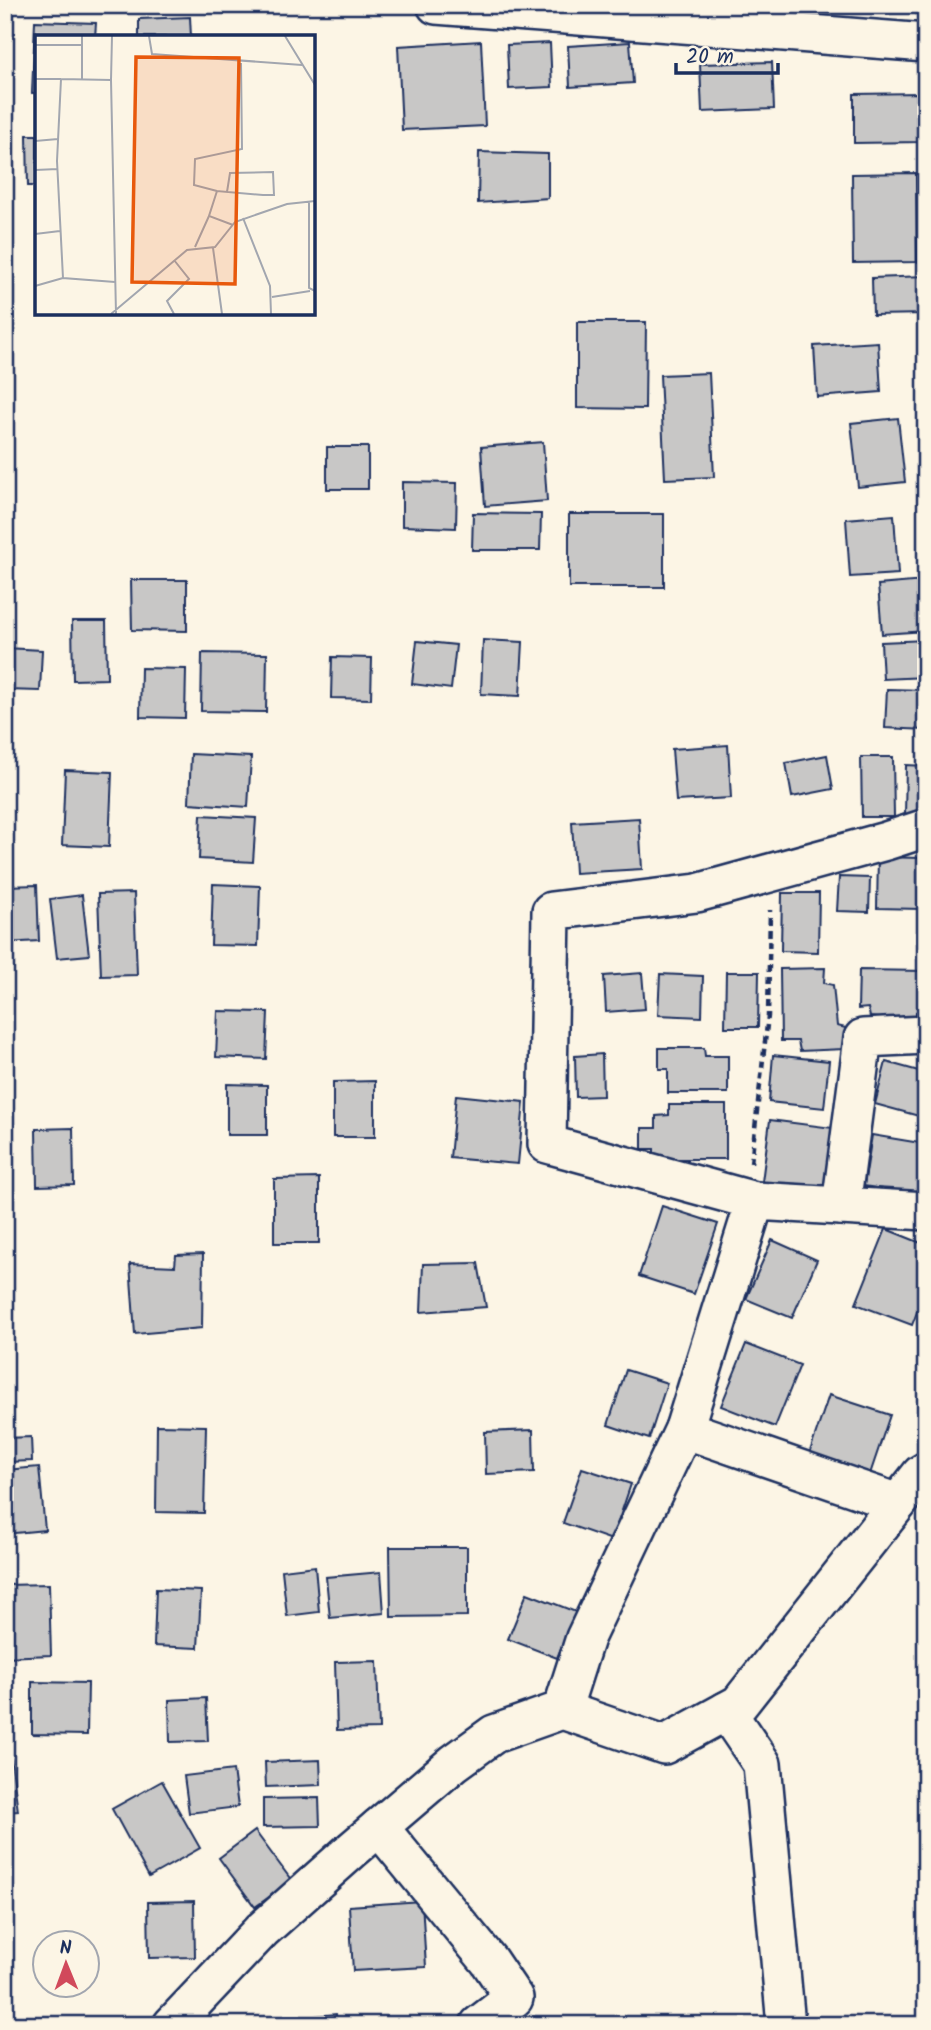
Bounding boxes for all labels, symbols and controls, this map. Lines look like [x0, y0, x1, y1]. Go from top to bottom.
scale bar [676, 32, 777, 76]
inset map [35, 35, 315, 315]
text: 20 m [686, 41, 734, 74]
north arrow [32, 1928, 102, 1998]
text: N [59, 1934, 72, 1964]

